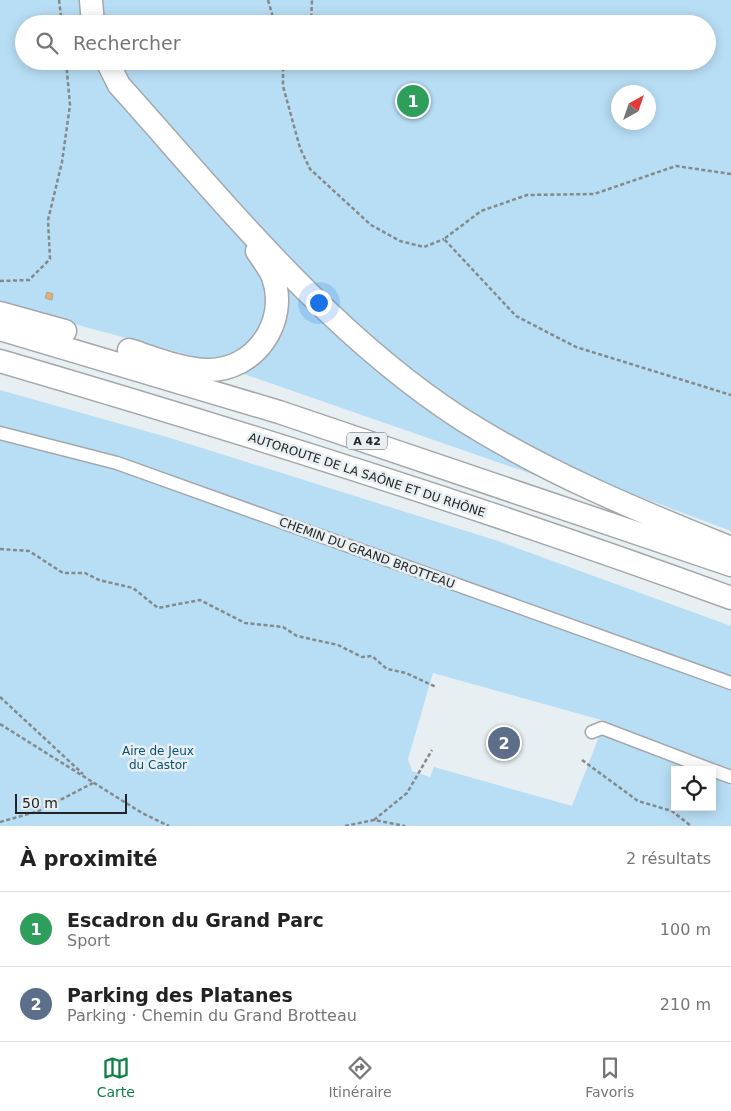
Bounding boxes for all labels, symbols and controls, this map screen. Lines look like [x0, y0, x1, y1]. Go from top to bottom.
search box [15, 15, 716, 70]
icon: search [33, 29, 61, 57]
text: Rechercher [73, 32, 181, 54]
pin: 1 [397, 82, 429, 120]
north arrow [611, 85, 656, 130]
your location [306, 290, 332, 316]
street label: AUTOROUTE DE LA SAÔNE ET DU RHÔNE [247, 429, 488, 520]
road number: A 42 [347, 432, 387, 450]
street label: CHEMIN DU GRAND BROTTEAU [277, 515, 457, 591]
pin: 2 [488, 724, 520, 762]
park label: Aire de Jeux du Castor [122, 744, 194, 772]
map controls [671, 766, 716, 811]
button: locate [671, 766, 716, 811]
scale bar [15, 791, 128, 814]
text: 50 m [22, 795, 58, 811]
text: À proximité [20, 847, 157, 871]
text: 2 résultats [626, 849, 711, 868]
text: Escadron du Grand Parc [67, 909, 324, 931]
text: 1 [30, 920, 42, 939]
text: 100 m [660, 920, 711, 939]
text: Sport [67, 931, 110, 950]
text: Parking des Platanes [67, 984, 293, 1006]
text: 2 [30, 995, 42, 1014]
text: 210 m [660, 995, 711, 1014]
text: Parking · Chemin du Grand Brotteau [67, 1006, 357, 1025]
tab: Carte [97, 1054, 135, 1100]
tab: Itinéraire [328, 1054, 392, 1100]
tab: Favoris [585, 1054, 634, 1100]

